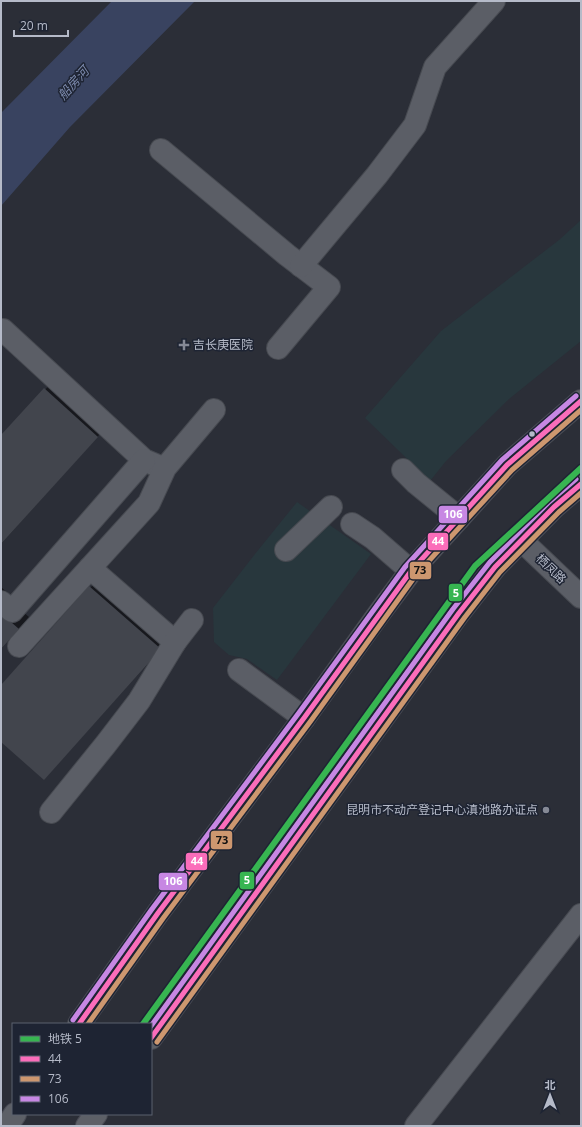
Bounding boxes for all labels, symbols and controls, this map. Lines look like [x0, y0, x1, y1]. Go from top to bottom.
scale bar [14, 12, 68, 38]
text: 20 m [20, 17, 48, 34]
water label: 船房河 [53, 60, 95, 104]
place label: 吉长庚医院 [193, 336, 253, 353]
marker: 吉长庚医院 [178, 339, 190, 351]
unlabelled marker [527, 429, 537, 439]
line badge: 106 [438, 505, 468, 524]
text: 106 [444, 506, 462, 521]
line badge: 44 [427, 532, 449, 551]
text: 44 [432, 533, 445, 548]
street label: 栖凤路 [532, 550, 570, 587]
line badge: 73 [409, 561, 432, 580]
text: 73 [414, 562, 426, 577]
line badge: 5 [448, 583, 463, 602]
text: 5 [453, 585, 459, 600]
place label: 昆明市不动产登记中心滇池路办证点 [346, 801, 538, 818]
marker: 昆明市不动产登记中心滇池路办证点 [541, 805, 551, 815]
line badge: 73 [210, 830, 233, 850]
text: 73 [216, 832, 228, 847]
line badge: 44 [185, 852, 208, 871]
text: 44 [191, 853, 204, 868]
line badge: 5 [239, 871, 255, 890]
line badge: 106 [158, 872, 188, 891]
text: 5 [244, 872, 250, 887]
text: 106 [164, 873, 182, 888]
legend [12, 1023, 152, 1115]
text: 地铁 5 [48, 1030, 82, 1047]
text: 44 [48, 1050, 62, 1067]
text: 73 [48, 1070, 62, 1087]
north arrow [530, 1075, 570, 1115]
text: 北 [545, 1077, 556, 1092]
text: 106 [48, 1090, 69, 1107]

